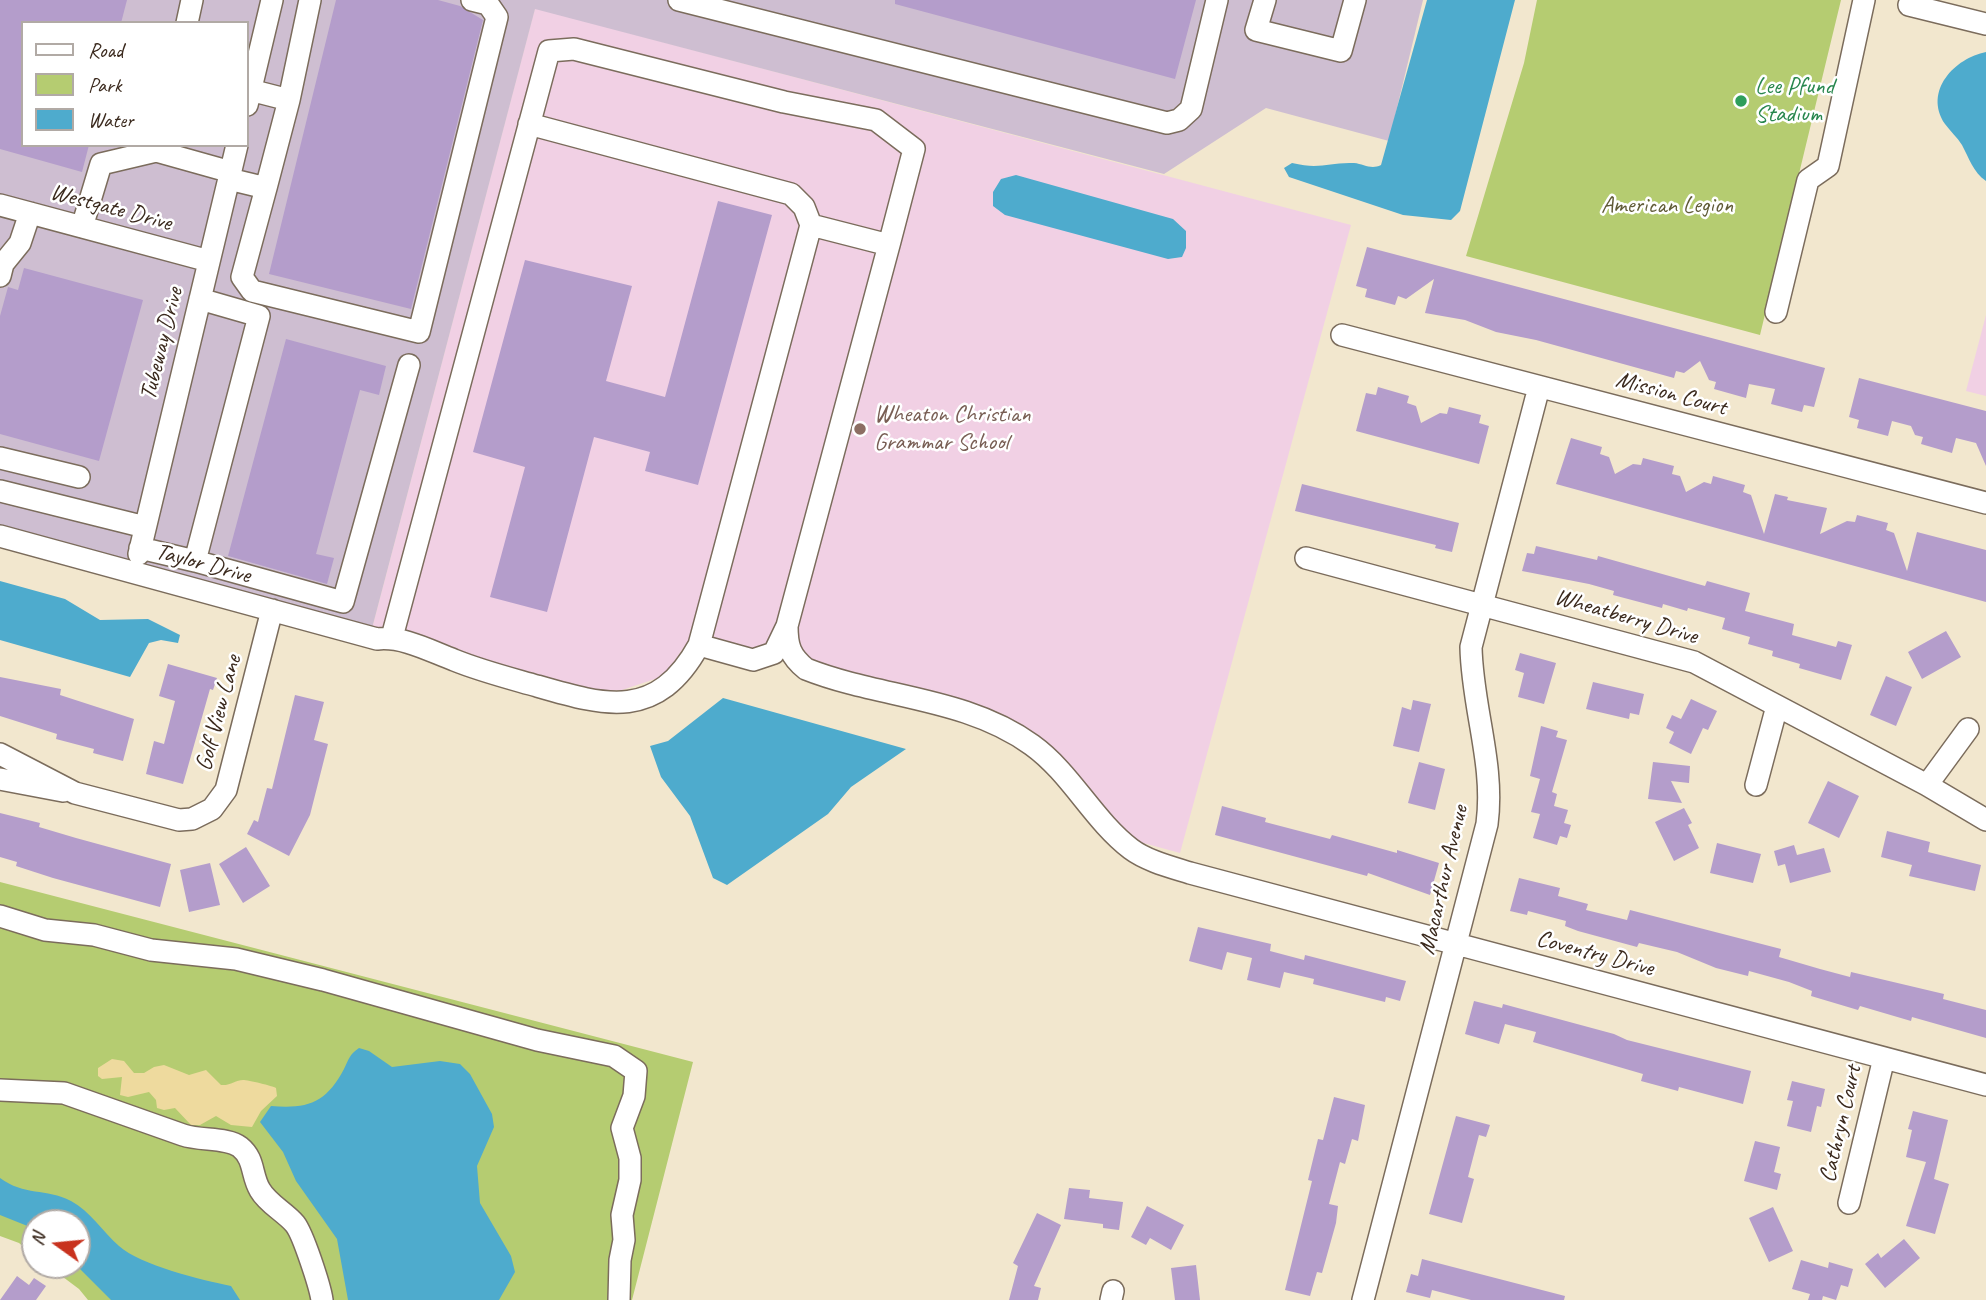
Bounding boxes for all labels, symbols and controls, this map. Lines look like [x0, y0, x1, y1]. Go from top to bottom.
legend [21, 21, 248, 147]
text: Road [88, 37, 123, 63]
text: Park [88, 72, 121, 98]
place label: Lee Pfund Stadium [1755, 73, 1834, 129]
marker: Lee Pfund Stadium [1733, 93, 1749, 109]
text: Water [88, 107, 134, 133]
street label: Westgate Drive [47, 178, 175, 238]
park label: American Legion [1601, 192, 1733, 220]
street label: Tubeway Drive [134, 285, 190, 403]
street label: Mission Court [1613, 365, 1729, 423]
place label: Wheaton Christian Grammar School [874, 401, 1030, 457]
marker: Wheaton Christian Grammar School [852, 421, 868, 437]
street label: Taylor Drive [152, 538, 254, 590]
street label: Wheatberry Drive [1551, 583, 1701, 651]
street label: Golf View Lane [190, 652, 248, 774]
street label: Macarthur Avenue [1413, 803, 1475, 957]
street label: Coventry Drive [1533, 925, 1657, 983]
street label: Cathryn Court [1814, 1063, 1868, 1185]
north arrow [21, 1209, 91, 1279]
text: N [25, 1230, 51, 1248]

